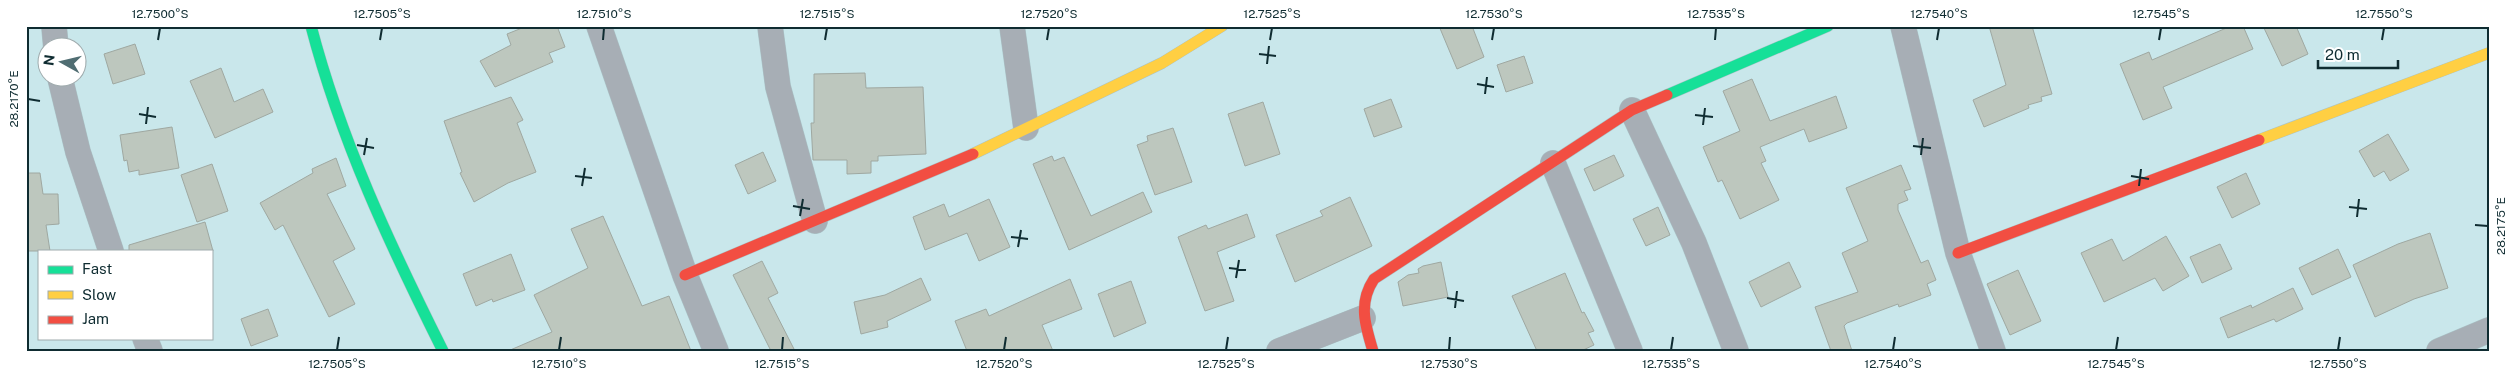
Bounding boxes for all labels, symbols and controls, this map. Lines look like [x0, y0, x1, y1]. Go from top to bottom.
text: 12.7500°S [131, 7, 189, 21]
text: 12.7505°S [353, 7, 411, 21]
text: 12.7510°S [577, 7, 631, 21]
text: 12.7515°S [799, 7, 855, 21]
text: 12.7520°S [1020, 7, 1078, 21]
text: 12.7525°S [1243, 7, 1301, 21]
text: 12.7530°S [1465, 7, 1523, 21]
text: 12.7535°S [1687, 7, 1745, 21]
text: 12.7540°S [1910, 7, 1968, 21]
text: 12.7545°S [2132, 7, 2190, 21]
text: 12.7550°S [2355, 7, 2413, 21]
north arrow [38, 38, 88, 88]
scale bar [2318, 38, 2398, 70]
text: 20 m [2325, 46, 2360, 63]
text: N [40, 54, 58, 67]
text: 28.2170°E [7, 70, 21, 128]
text: 28.2175°E [2494, 197, 2508, 255]
legend [38, 250, 212, 340]
text: Fast [82, 260, 112, 277]
text: Slow [82, 286, 117, 303]
text: Jam [82, 310, 109, 327]
text: 12.7505°S [308, 357, 366, 371]
text: 12.7510°S [532, 357, 586, 371]
text: 12.7515°S [754, 357, 810, 371]
text: 12.7520°S [975, 357, 1033, 371]
text: 12.7525°S [1197, 357, 1255, 371]
text: 12.7530°S [1420, 357, 1478, 371]
text: 12.7535°S [1642, 357, 1700, 371]
text: 12.7540°S [1864, 357, 1922, 371]
text: 12.7545°S [2087, 357, 2145, 371]
text: 12.7550°S [2309, 357, 2367, 371]

